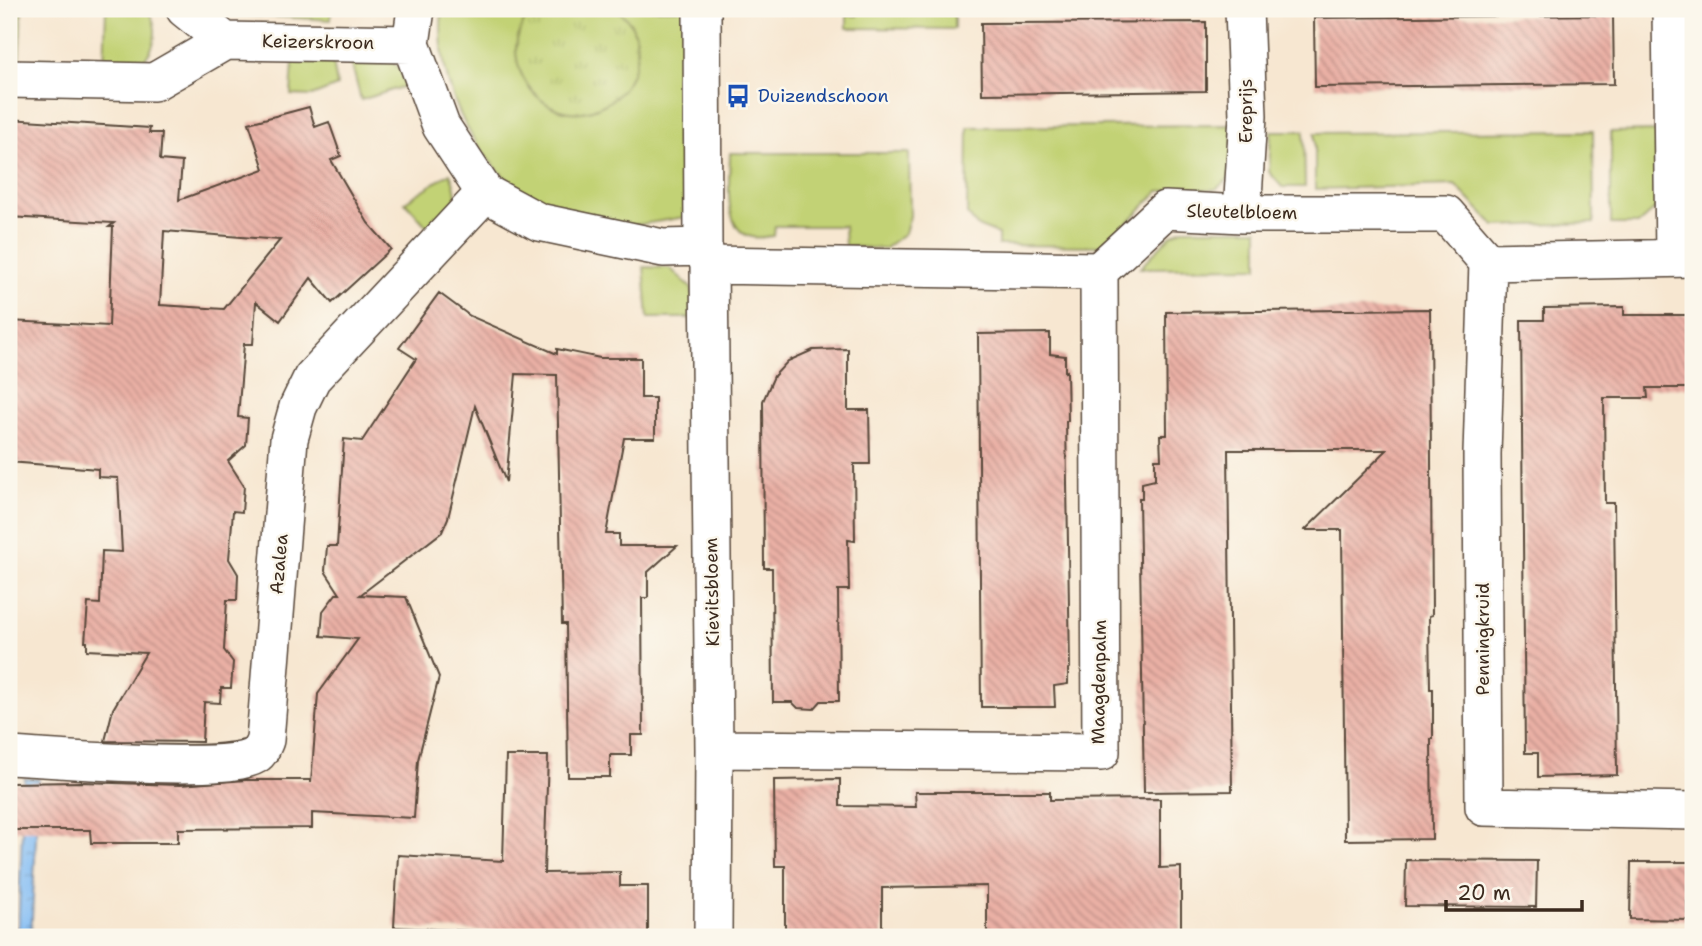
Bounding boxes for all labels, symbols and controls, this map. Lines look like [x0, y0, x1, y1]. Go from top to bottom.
street label: Keizerskroon [262, 29, 374, 55]
street label: Ereprijs [1234, 79, 1258, 143]
bus stop icon: Duizendschoon [724, 82, 752, 110]
place label: Duizendschoon [758, 84, 889, 108]
street label: Sleutelbloem [1187, 199, 1297, 225]
street label: Azalea [264, 533, 294, 595]
street label: Kievitsbloem [699, 537, 725, 647]
street label: Penningkruid [1471, 583, 1495, 695]
street label: Maagdenpalm [1086, 619, 1112, 745]
scale bar [1446, 869, 1583, 913]
text: 20 m [1457, 879, 1511, 907]

